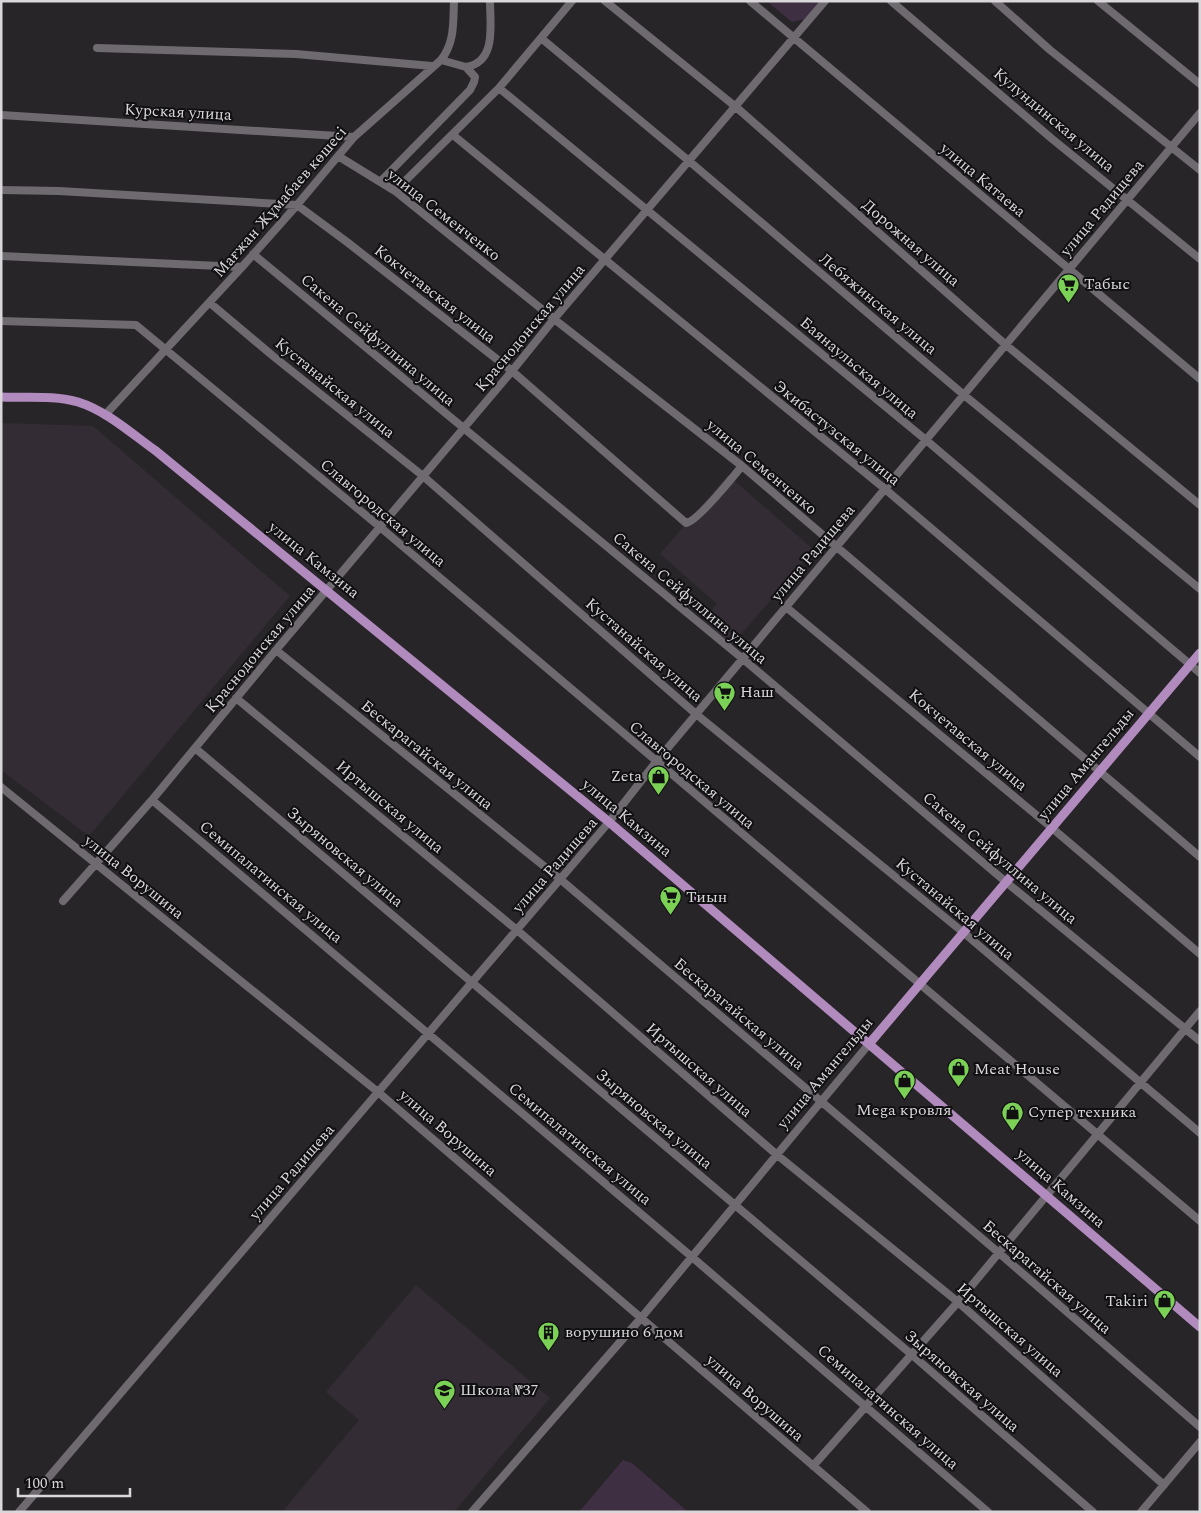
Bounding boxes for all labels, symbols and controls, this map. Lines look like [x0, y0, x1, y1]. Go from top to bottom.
street label: Кулундинская улица [988, 62, 1120, 178]
street label: Курская улица [124, 97, 233, 127]
street label: Мағжан Жұмабаев көшесі [208, 121, 352, 283]
street label: улица Катаева [934, 136, 1031, 223]
street label: улица Радищева [1053, 154, 1150, 263]
street label: улица Семенченко [381, 162, 506, 267]
street label: Дорожная улица [857, 194, 966, 293]
street label: Кокчетавская улица [369, 239, 501, 349]
street label: Лебяжинская улица [814, 247, 942, 361]
street label: Краснодонская улица [469, 259, 591, 397]
street label: Сакена Сейфуллина улица [295, 268, 461, 412]
supermarket icon: Табыс [1056, 272, 1080, 303]
place label: Табыс [1084, 272, 1130, 296]
street label: Баянаульская улица [794, 311, 924, 425]
street label: Кустанайская улица [270, 332, 401, 444]
street label: Экибастузская улица [768, 374, 906, 492]
street label: улица Семенченко [701, 413, 823, 521]
street label: Славгородская улица [315, 453, 451, 573]
street label: улица Радищева [764, 499, 861, 608]
street label: улица Камзина [262, 515, 365, 605]
street label: Сакена Сейфуллина улица [607, 526, 773, 670]
street label: Краснодонская улица [199, 580, 321, 718]
street label: Кустанайская улица [580, 592, 708, 708]
supermarket icon: Наш [712, 680, 736, 711]
place label: Наш [740, 680, 774, 704]
street label: Кокчетавская улица [903, 683, 1033, 797]
street label: Бескарагайская улица [356, 694, 498, 816]
street label: улица Амангельды [1031, 703, 1140, 826]
street label: Славгородская улица [624, 715, 760, 835]
street label: Иртышская улица [331, 755, 449, 860]
place label: Zeta [611, 764, 642, 788]
shop icon: Zeta [646, 764, 670, 795]
street label: улица Камзина [576, 772, 678, 863]
street label: Сакена Сейфуллина улица [917, 786, 1083, 930]
street label: Зыряновская улица [281, 801, 409, 913]
street label: улица Радищева [506, 812, 604, 919]
street label: Семипалатинская улица [194, 815, 348, 949]
street label: улица Ворушина [78, 828, 189, 925]
street label: Кустанайская улица [890, 852, 1020, 966]
supermarket icon: Тиын [658, 885, 682, 916]
place label: Тиын [686, 885, 727, 909]
street label: Бескарагайская улица [668, 952, 810, 1076]
street label: улица Амангельды [770, 1012, 879, 1135]
street label: Иртышская улица [640, 1017, 758, 1123]
shop icon: Meat House [946, 1057, 970, 1088]
place label: Meat House [974, 1057, 1060, 1081]
street label: Зыряновская улица [590, 1063, 718, 1175]
shop icon: Mega кровля [892, 1069, 916, 1100]
street label: Семипалатинская улица [503, 1077, 657, 1211]
street label: улица Ворушина [393, 1083, 502, 1183]
place label: Mega кровля [856, 1098, 952, 1122]
shop icon: Супер техника [1000, 1100, 1024, 1131]
place label: Супер техника [1028, 1100, 1137, 1124]
street label: улица Радищева [243, 1119, 341, 1226]
street label: улица Камзина [1010, 1142, 1111, 1234]
street label: Бескарагайская улица [977, 1214, 1117, 1340]
street label: Иртышская улица [951, 1277, 1069, 1383]
place label: Takiri [1105, 1289, 1148, 1313]
shop icon: Takiri [1152, 1289, 1176, 1320]
building icon: ворушино 6 дом [537, 1320, 561, 1351]
place label: ворушино 6 дом [565, 1320, 684, 1344]
street label: Зыряновская улица [899, 1324, 1025, 1438]
street label: Семипалатинская улица [812, 1339, 964, 1475]
street label: улица Ворушина [700, 1348, 809, 1448]
school or university icon: Школа №37 [432, 1378, 456, 1409]
place label: Школа №37 [460, 1378, 539, 1402]
scale bar [18, 1466, 130, 1498]
text: 100 m [25, 1472, 64, 1495]

